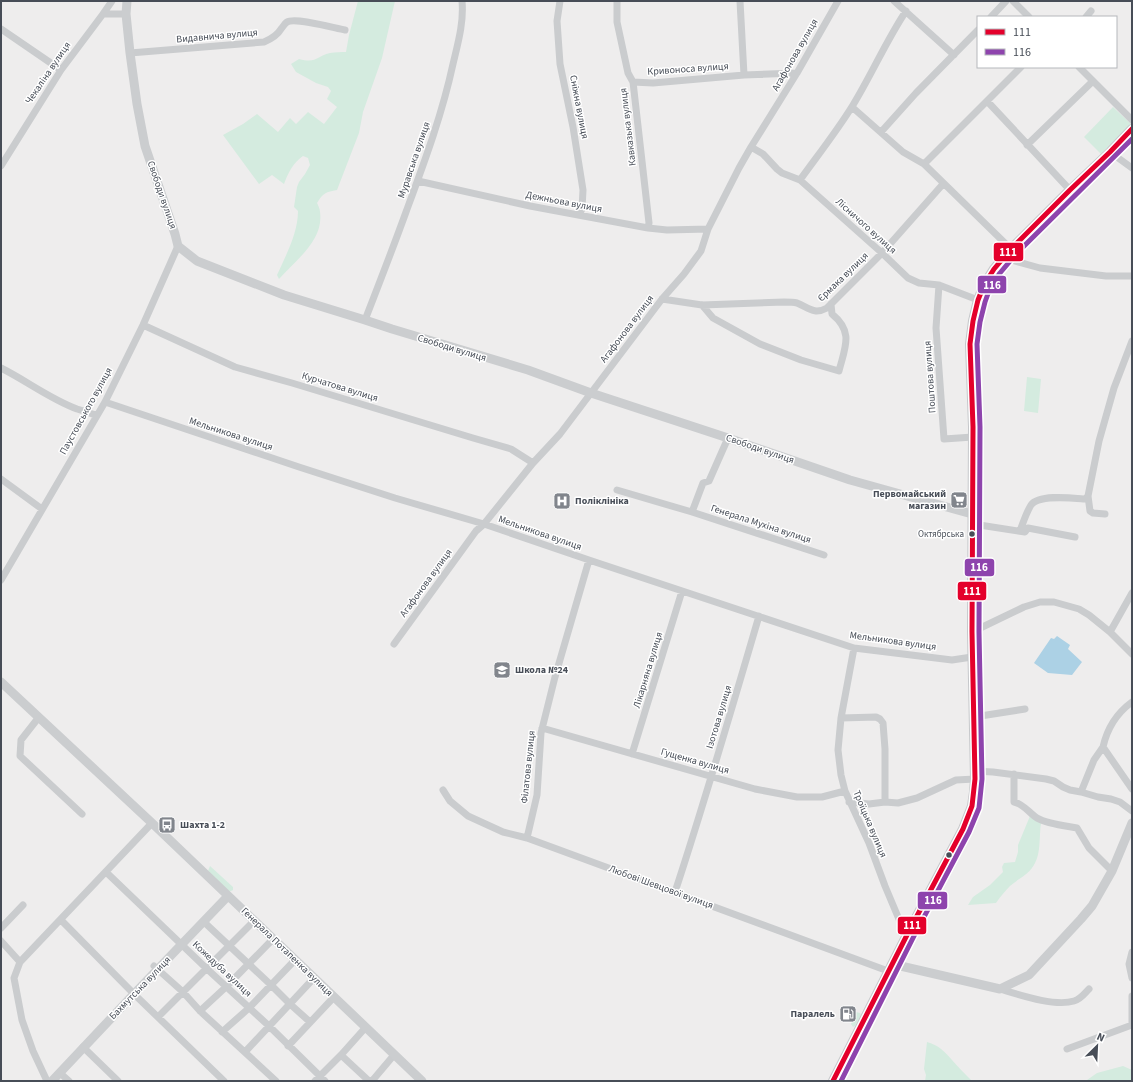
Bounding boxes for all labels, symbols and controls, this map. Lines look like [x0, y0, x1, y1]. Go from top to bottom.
street label: Агафонова вулиця [769, 16, 821, 94]
legend [977, 16, 1117, 68]
text: 111 [1013, 24, 1031, 41]
street label: Видавнича вулиця [176, 25, 258, 47]
street label: Чекаліна вулиця [22, 39, 74, 107]
text: 116 [1013, 44, 1031, 61]
street label: Кривоноса вулиця [647, 59, 729, 79]
street label: Сніжна вулиця [566, 74, 592, 140]
street label: Кавказька вулиця [616, 87, 640, 167]
street label: Муравська вулиця [394, 120, 434, 200]
street label: Свободи вулиця [144, 159, 180, 231]
street label: Дежньова вулиця [525, 188, 603, 216]
street label: Лісничого вулиця [832, 195, 900, 257]
line badge: 111 [993, 242, 1024, 262]
text: 111 [999, 245, 1017, 260]
street label: Єрмака вулиця [814, 249, 872, 305]
line badge: 116 [977, 275, 1007, 294]
text: 116 [983, 278, 1001, 293]
street label: Агафонова вулиця [597, 292, 657, 366]
street label: Свободи вулиця [416, 331, 488, 365]
street label: Поштова вулиця [920, 340, 940, 414]
street label: Паустовського вулиця [56, 365, 116, 457]
street label: Курчатова вулиця [300, 369, 380, 405]
street label: Мельникова вулиця [187, 414, 275, 454]
street label: Свободи вулиця [724, 431, 796, 467]
place label: Первомайський магазин [873, 487, 946, 513]
supermarket icon: Первомайський магазин [949, 490, 969, 510]
hospital icon: Поліклініка [552, 491, 572, 511]
place label: Поліклініка [575, 494, 629, 508]
street label: Генерала Мухіна вулиця [709, 501, 813, 547]
street label: Мельникова вулиця [496, 512, 584, 554]
place label: Октябрська [918, 528, 964, 541]
marker: Октябрська [967, 529, 977, 539]
street label: Агафонова вулиця [396, 546, 456, 620]
line badge: 116 [964, 558, 995, 577]
text: 116 [970, 560, 988, 575]
line badge: 111 [957, 581, 987, 601]
text: 111 [963, 584, 981, 599]
street label: Мельникова вулиця [849, 628, 937, 654]
street label: Лікарняна вулиця [630, 630, 666, 710]
school or university icon: Школа №24 [492, 660, 512, 680]
place label: Школа №24 [515, 663, 569, 677]
street label: Ізотова вулиця [703, 683, 735, 751]
street label: Філатова вулиця [517, 730, 539, 804]
street label: Гущенка вулиця [659, 745, 731, 777]
street label: Троїцька вулиця [849, 788, 891, 860]
bus stop icon: Шахта 1-2 [157, 815, 177, 835]
place label: Шахта 1-2 [180, 818, 225, 832]
unlabelled marker [944, 850, 954, 860]
street label: Любові Шевцової вулиця [607, 862, 715, 912]
line badge: 116 [917, 891, 948, 910]
text: 116 [924, 893, 942, 908]
street label: Генерала Потапенка вулиця [238, 904, 336, 1000]
line badge: 111 [897, 916, 927, 935]
text: 111 [903, 918, 921, 933]
street label: Кожедуба вулиця [189, 938, 255, 1000]
street label: Бахмутська вулиця [106, 953, 174, 1023]
fuel station icon: Паралель [838, 1004, 858, 1024]
place label: Паралель [790, 1007, 835, 1021]
north arrow [1077, 1026, 1117, 1066]
text: N [1094, 1029, 1107, 1046]

